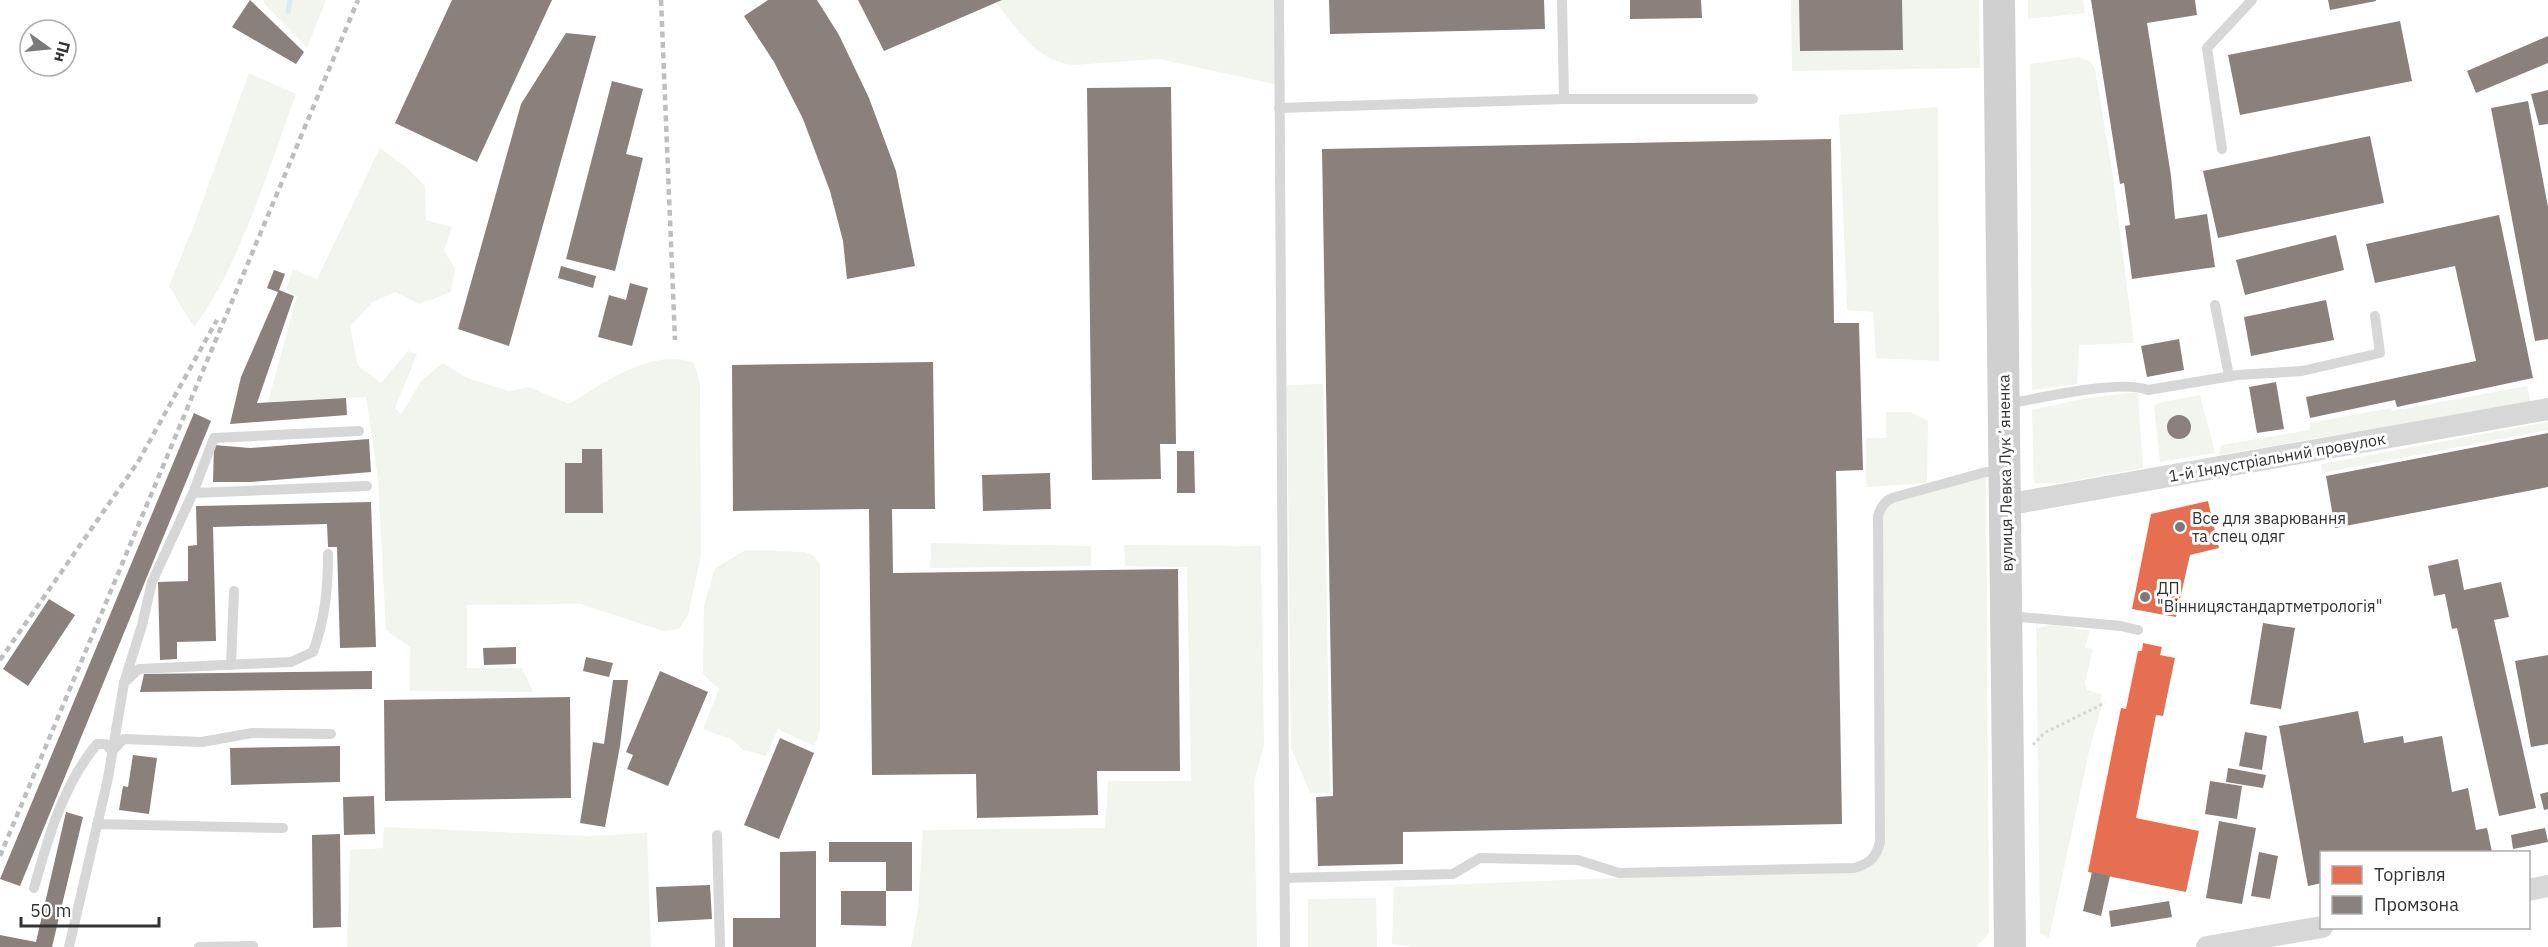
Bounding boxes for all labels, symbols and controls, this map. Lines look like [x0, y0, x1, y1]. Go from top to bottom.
north arrow [18, 18, 78, 78]
text: Пн [50, 39, 75, 65]
street label: вулиця Левка Лукʼяненка [1993, 374, 2017, 572]
street label: 1-й Індустріальний провулок [2167, 428, 2387, 486]
place label: Все для зварювання та спец одяг [2192, 508, 2346, 546]
marker: Все для зварювання та спец одяг [2173, 520, 2187, 534]
place label: ДП "Вінницястандартметрологія" [2157, 578, 2382, 616]
marker: ДП "Вінницястандартметрологія" [2138, 590, 2152, 604]
legend [2320, 851, 2530, 929]
text: Торгівля [2374, 863, 2446, 886]
scale bar [21, 890, 159, 928]
text: Промзона [2374, 893, 2459, 916]
text: 50 m [30, 899, 72, 922]

